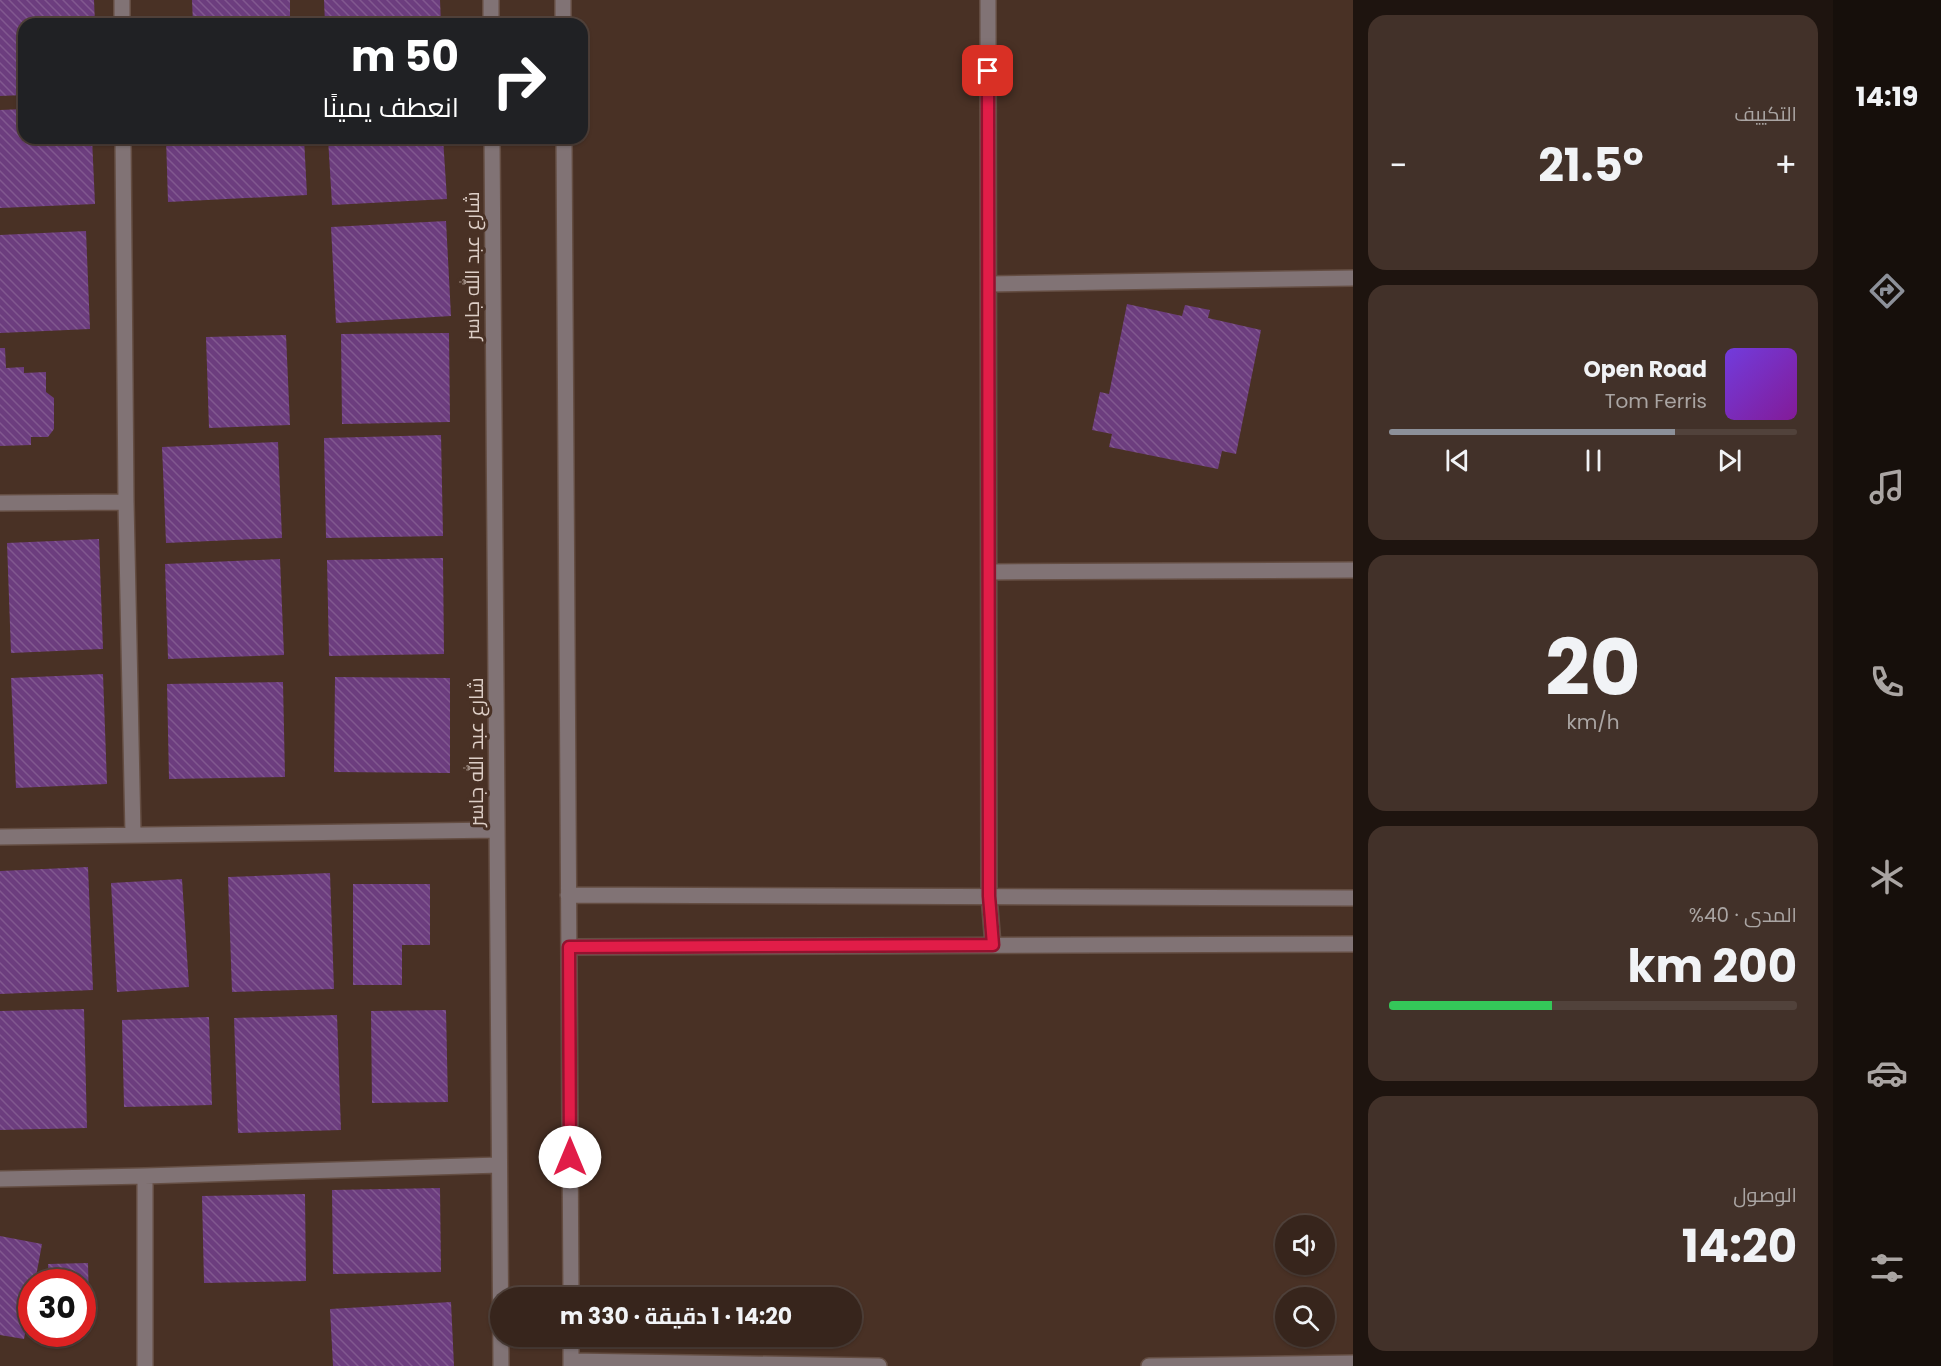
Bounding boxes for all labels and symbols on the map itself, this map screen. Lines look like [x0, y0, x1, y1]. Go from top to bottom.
pin [962, 45, 1013, 96]
street label: شارع عبد الله جاسر [458, 192, 486, 341]
street label: شارع عبد الله جاسر [462, 678, 490, 827]
position arrow [538, 1125, 602, 1189]
speed limit sign: 30 [18, 1269, 96, 1347]

